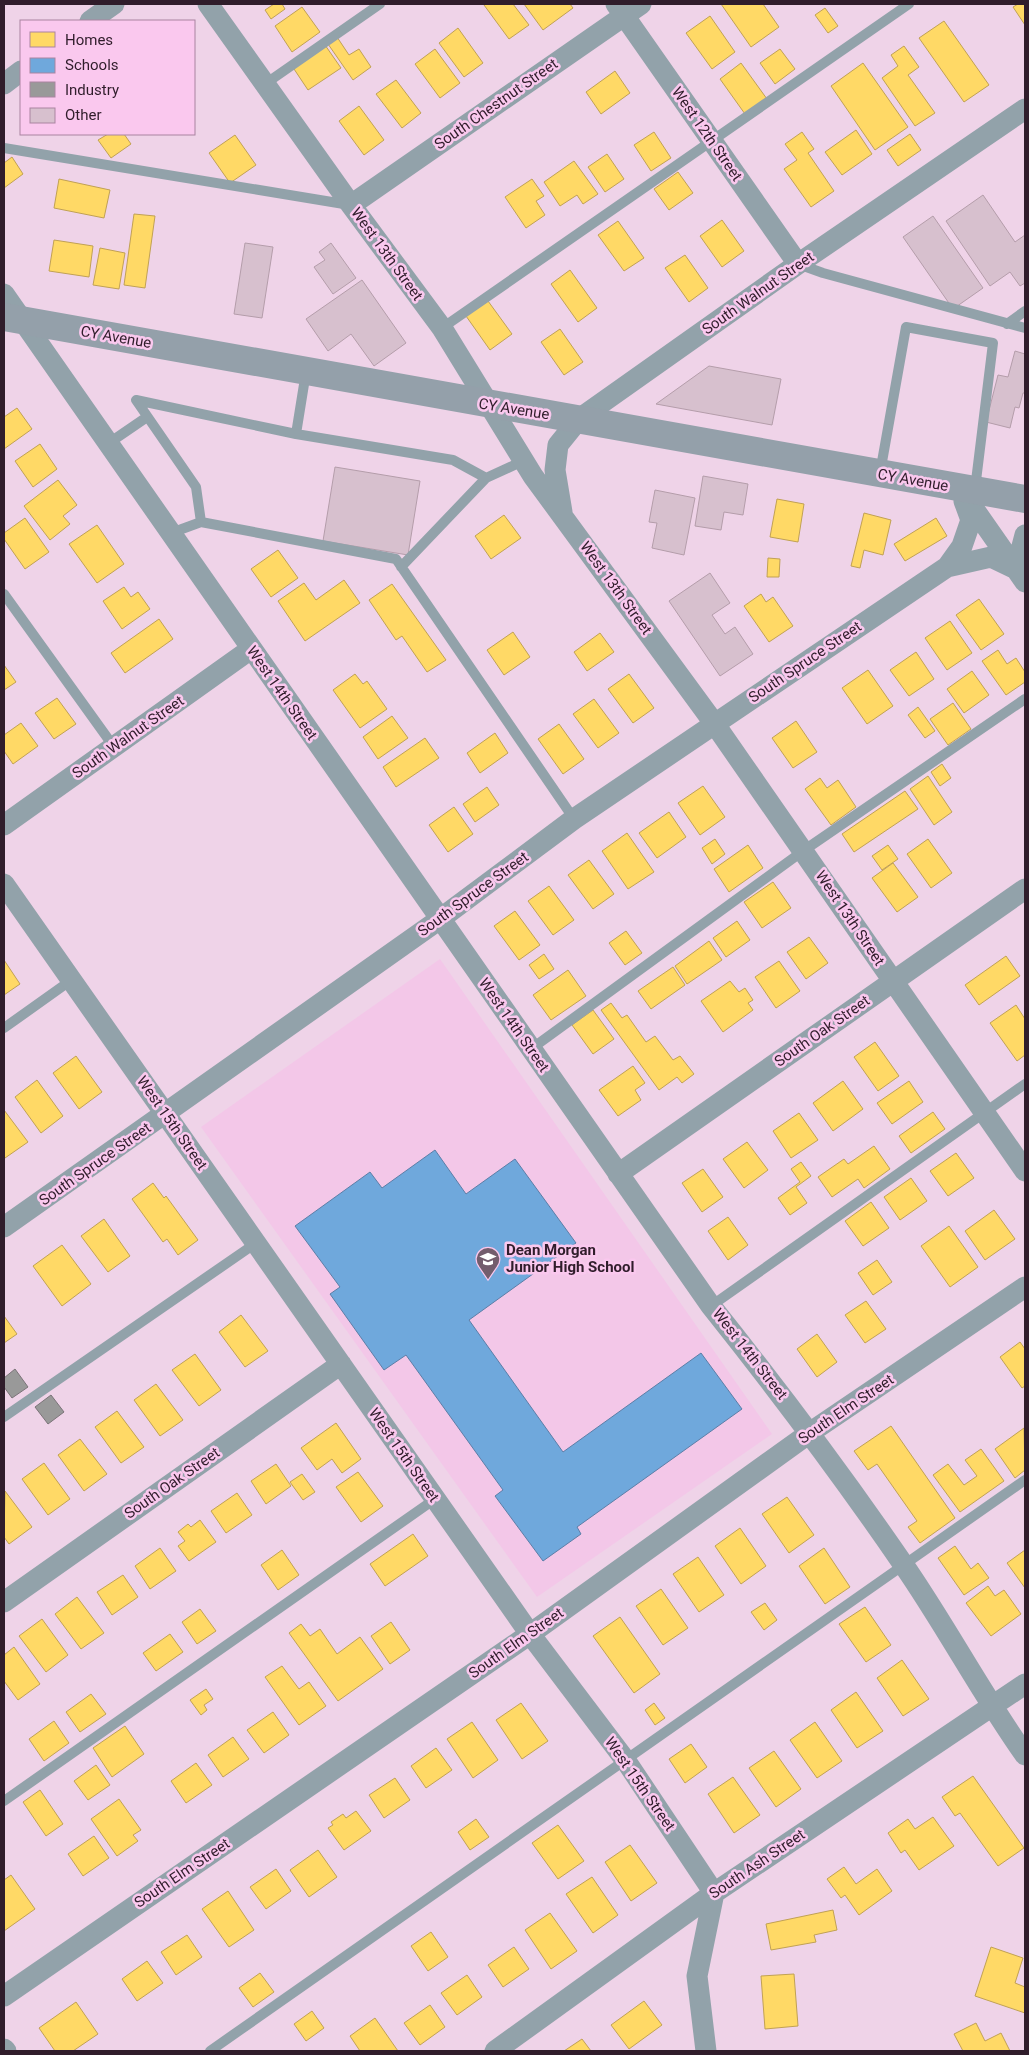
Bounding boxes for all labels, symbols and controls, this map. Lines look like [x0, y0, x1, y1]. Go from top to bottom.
legend [20, 20, 195, 135]
text: Homes [65, 31, 113, 49]
street label: South Chestnut Street [431, 55, 561, 153]
text: Schools [65, 56, 119, 74]
text: Industry [65, 81, 119, 99]
street label: West 12th Street [668, 83, 746, 185]
text: Other [65, 106, 102, 124]
street label: West 13th Street [347, 204, 427, 304]
street label: South Walnut Street [699, 248, 817, 338]
street label: CY Avenue [79, 322, 153, 352]
street label: CY Avenue [477, 395, 551, 423]
street label: CY Avenue [876, 465, 950, 495]
street label: West 13th Street [576, 538, 656, 638]
street label: South Spruce Street [745, 617, 865, 706]
street label: West 14th Street [243, 642, 321, 744]
street label: South Walnut Street [69, 692, 187, 782]
street label: South Spruce Street [414, 848, 532, 940]
street label: West 13th Street [812, 867, 888, 969]
street label: West 14th Street [475, 974, 553, 1076]
street label: South Oak Street [771, 991, 873, 1070]
street label: West 15th Street [133, 1072, 211, 1174]
street label: South Spruce Street [36, 1119, 154, 1209]
place label: Dean Morgan Junior High School [506, 1241, 634, 1276]
school or university icon: Dean Morgan Junior High School [475, 1246, 501, 1280]
street label: West 14th Street [709, 1305, 791, 1403]
street label: South Elm Street [795, 1370, 897, 1448]
street label: West 15th Street [365, 1404, 443, 1506]
street label: South Oak Street [121, 1443, 223, 1522]
street label: South Elm Street [465, 1604, 567, 1682]
street label: West 15th Street [601, 1733, 679, 1835]
street label: South Ash Street [706, 1825, 808, 1903]
street label: South Elm Street [131, 1834, 233, 1912]

